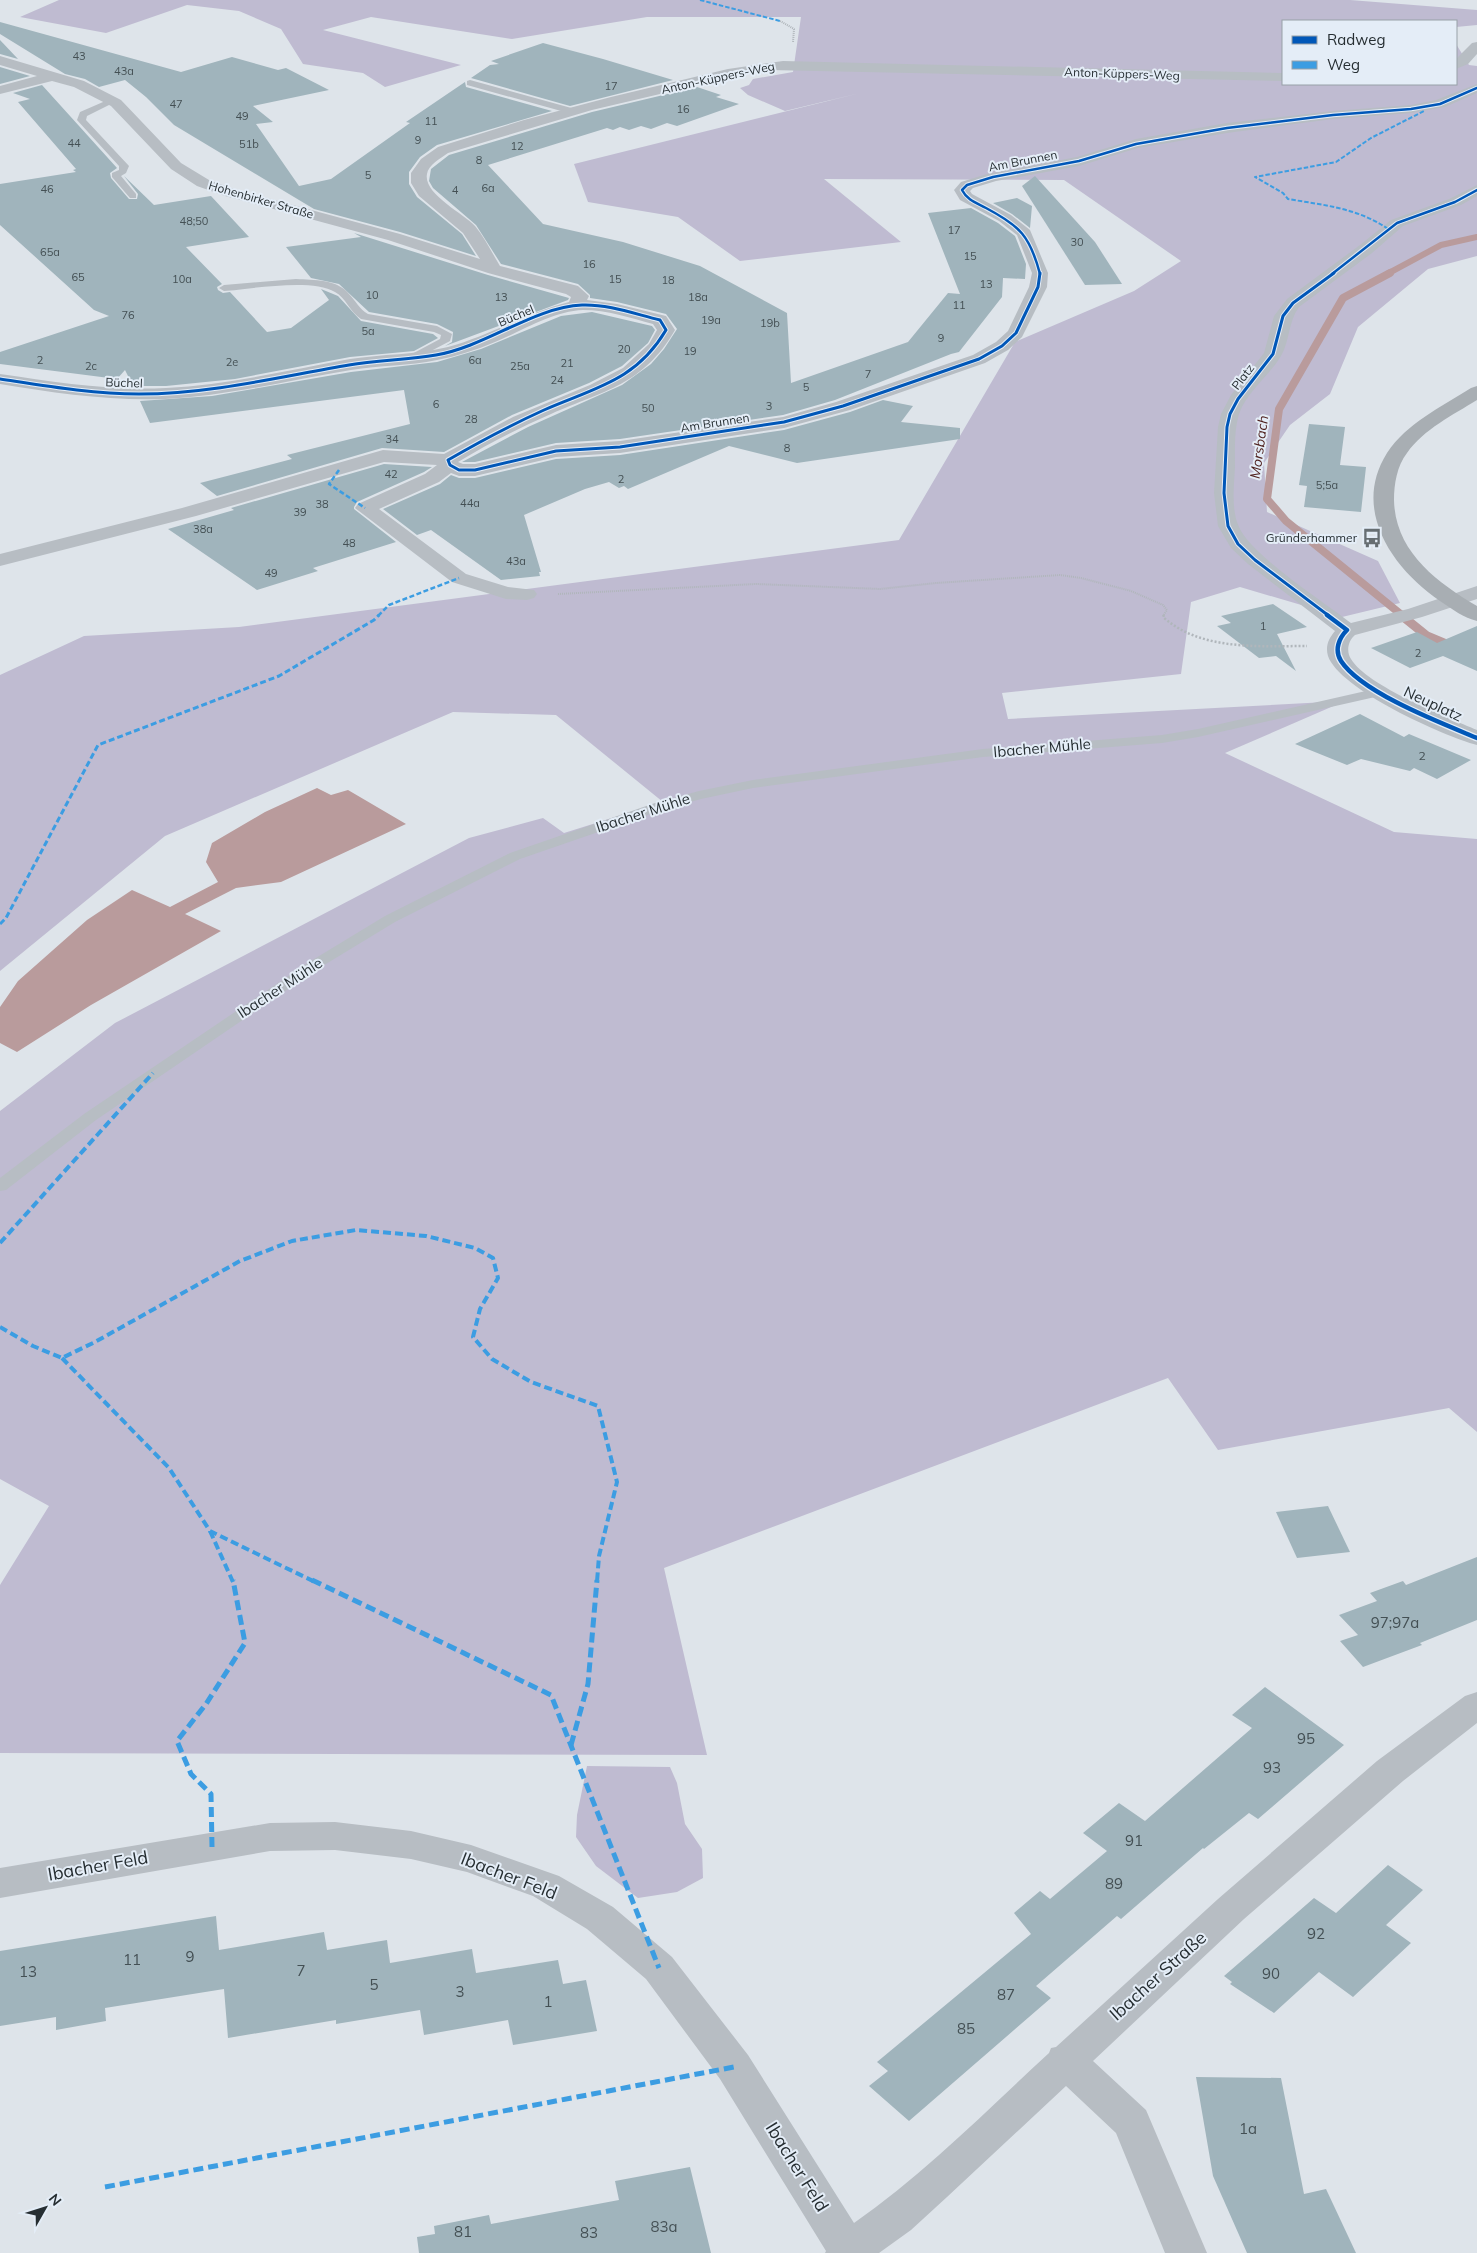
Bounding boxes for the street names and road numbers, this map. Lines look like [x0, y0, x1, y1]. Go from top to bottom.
street label: Anton-Küppers-Weg [660, 58, 776, 97]
street label: Anton-Küppers-Weg [1064, 64, 1180, 83]
street label: Am Brunnen [987, 147, 1058, 175]
street label: Hohenbirker Straße [207, 177, 315, 222]
street label: Büchel [496, 301, 536, 330]
street label: Platz [1228, 361, 1257, 393]
street label: Büchel [105, 374, 143, 391]
street label: Am Brunnen [679, 410, 750, 435]
street label: Neuplatz [1401, 682, 1466, 725]
street label: Ibacher Mühle [992, 734, 1091, 761]
street label: Ibacher Mühle [593, 788, 692, 837]
street label: Ibacher Mühle [234, 953, 326, 1022]
street label: Ibacher Feld [46, 1845, 150, 1886]
street label: Ibacher Feld [458, 1847, 561, 1904]
street label: Ibacher Straße [1104, 1926, 1211, 2025]
street label: Ibacher Feld [761, 2118, 834, 2216]

